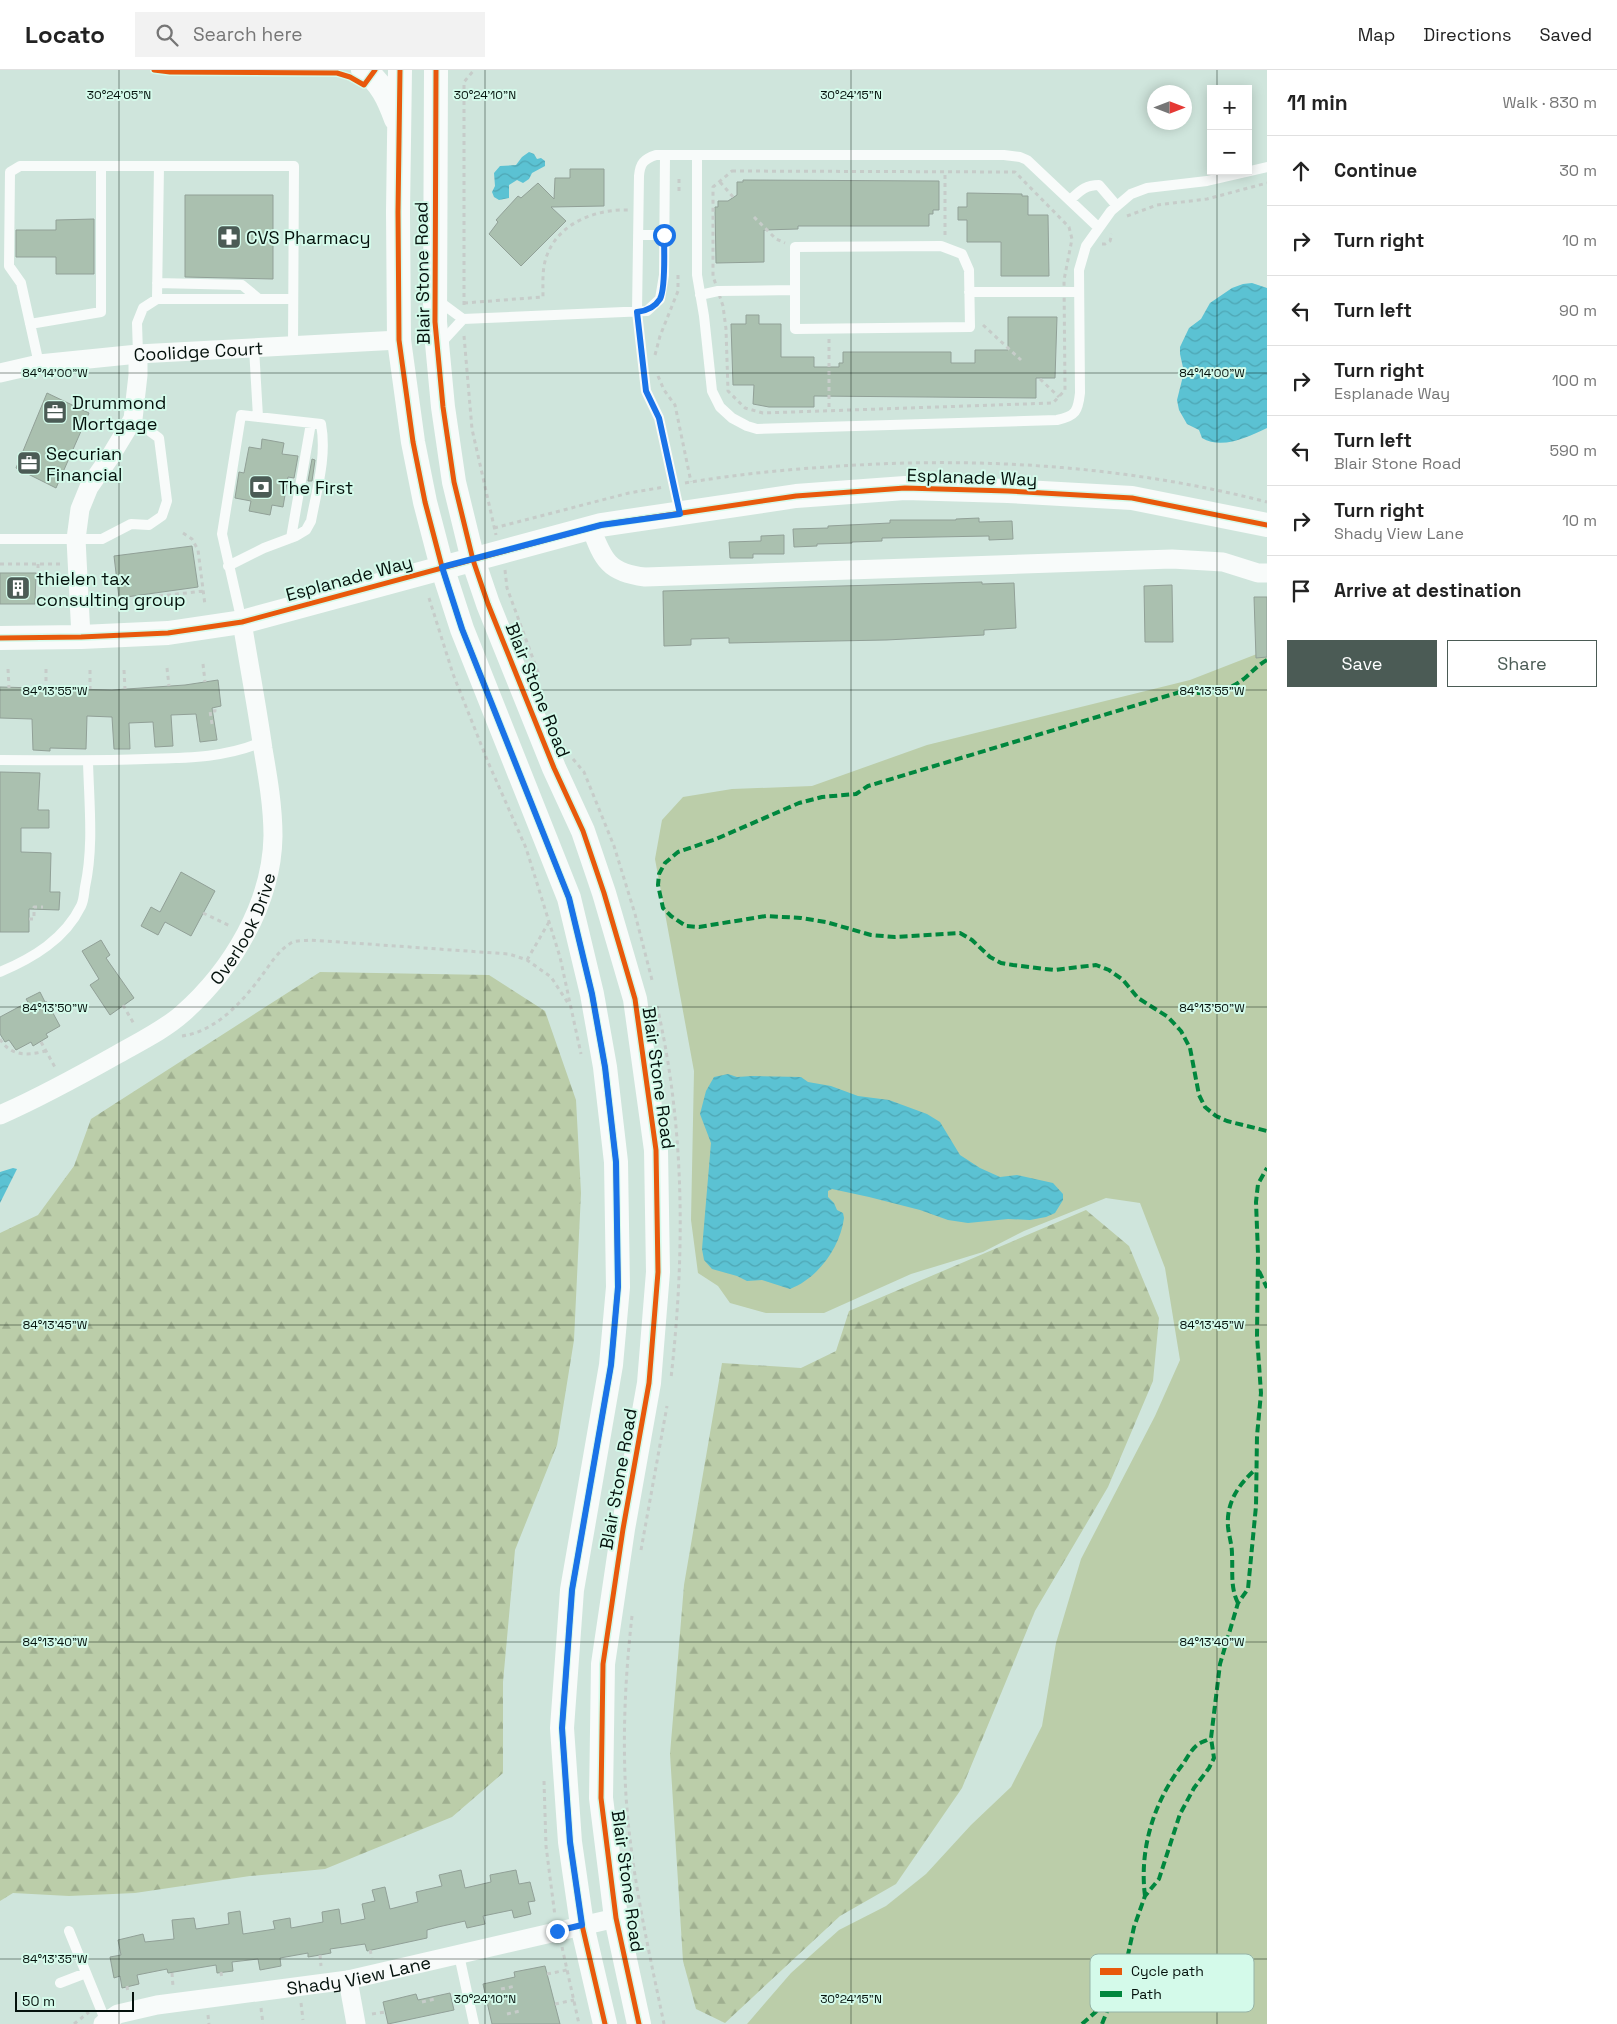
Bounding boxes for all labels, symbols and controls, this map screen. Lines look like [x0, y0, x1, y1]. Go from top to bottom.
search box [135, 12, 485, 57]
text: Locato [25, 19, 105, 50]
icon: search [153, 21, 181, 49]
text: Search here [193, 22, 302, 47]
text: Map [1358, 23, 1395, 46]
text: Directions [1423, 23, 1512, 46]
text: Saved [1540, 23, 1592, 46]
north arrow [1147, 85, 1192, 130]
map controls [1207, 85, 1252, 175]
button: + [1207, 85, 1252, 130]
text: 30°24'05"N [87, 87, 151, 103]
text: 30°24'10"N [454, 87, 516, 103]
text: 30°24'15"N [820, 87, 882, 103]
text: 11 min [1287, 89, 1348, 116]
text: Walk · 830 m [1502, 92, 1597, 113]
button: − [1207, 130, 1252, 175]
icon: ahead [1287, 157, 1315, 185]
text: Continue [1334, 158, 1417, 183]
text: 30 m [1559, 160, 1597, 181]
street label: Blair Stone Road [409, 201, 435, 345]
pharmacy icon: CVS Pharmacy [216, 224, 242, 250]
route start [653, 224, 676, 247]
place label: CVS Pharmacy [246, 226, 370, 249]
icon: right [1287, 227, 1315, 255]
text: Turn right [1334, 228, 1424, 253]
text: 10 m [1562, 230, 1597, 251]
icon: left [1287, 297, 1315, 325]
text: Turn left [1334, 298, 1412, 323]
text: 90 m [1559, 300, 1597, 321]
street label: Coolidge Court [133, 336, 264, 366]
text: Turn right [1334, 358, 1424, 383]
text: 84°14'00"W [22, 365, 88, 381]
text: 84°14'00"W [1179, 365, 1245, 381]
icon: right [1287, 367, 1315, 395]
text: 100 m [1552, 370, 1597, 391]
text: Esplanade Way [1334, 383, 1450, 404]
place label: Drummond Mortgage [72, 391, 166, 435]
office icon: Drummond Mortgage [42, 399, 68, 425]
text: Turn left [1334, 428, 1412, 453]
icon: left [1287, 437, 1315, 465]
text: 590 m [1549, 440, 1597, 461]
place label: Securian Financial [46, 442, 122, 486]
office icon: Securian Financial [16, 450, 42, 476]
text: Blair Stone Road [1334, 453, 1461, 474]
street label: Esplanade Way [906, 463, 1038, 491]
bank icon: The First [248, 474, 274, 500]
place label: The First [278, 476, 353, 499]
text: Turn right [1334, 498, 1424, 523]
icon: right [1287, 507, 1315, 535]
text: 10 m [1562, 510, 1597, 531]
text: Shady View Lane [1334, 523, 1464, 544]
street label: Esplanade Way [283, 550, 415, 606]
place label: thielen tax consulting group [36, 567, 186, 611]
building icon: thielen tax consulting group [5, 575, 31, 601]
icon: arrive [1287, 577, 1315, 605]
text: Arrive at destination [1334, 578, 1522, 603]
street label: Blair Stone Road [501, 619, 575, 761]
button: Save [1287, 640, 1437, 687]
button: Share [1447, 640, 1597, 687]
text: 84°13'55"W [23, 683, 88, 699]
text: 84°13'55"W [1180, 683, 1245, 699]
street label: Overlook Drive [204, 870, 280, 989]
text: 84°13'50"W [22, 1000, 88, 1016]
text: 84°13'50"W [1179, 1000, 1245, 1016]
street label: Blair Stone Road [638, 1006, 680, 1150]
text: 84°13'45"W [23, 1317, 88, 1333]
text: 84°13'45"W [1180, 1317, 1245, 1333]
street label: Blair Stone Road [594, 1407, 642, 1551]
text: 84°13'40"W [22, 1634, 88, 1650]
text: 84°13'40"W [1179, 1634, 1245, 1650]
street label: Blair Stone Road [607, 1809, 649, 1953]
route end [546, 1920, 569, 1943]
street label: Shady View Lane [285, 1950, 433, 1999]
text: 84°13'35"W [23, 1951, 88, 1967]
legend [1090, 1954, 1254, 2012]
text: Cycle path [1131, 1962, 1204, 1980]
text: Path [1131, 1985, 1162, 2003]
scale bar [15, 1989, 134, 2012]
text: 30°24'10"N [454, 1991, 516, 2007]
text: 30°24'15"N [820, 1991, 882, 2007]
text: 50 m [22, 1992, 55, 2010]

